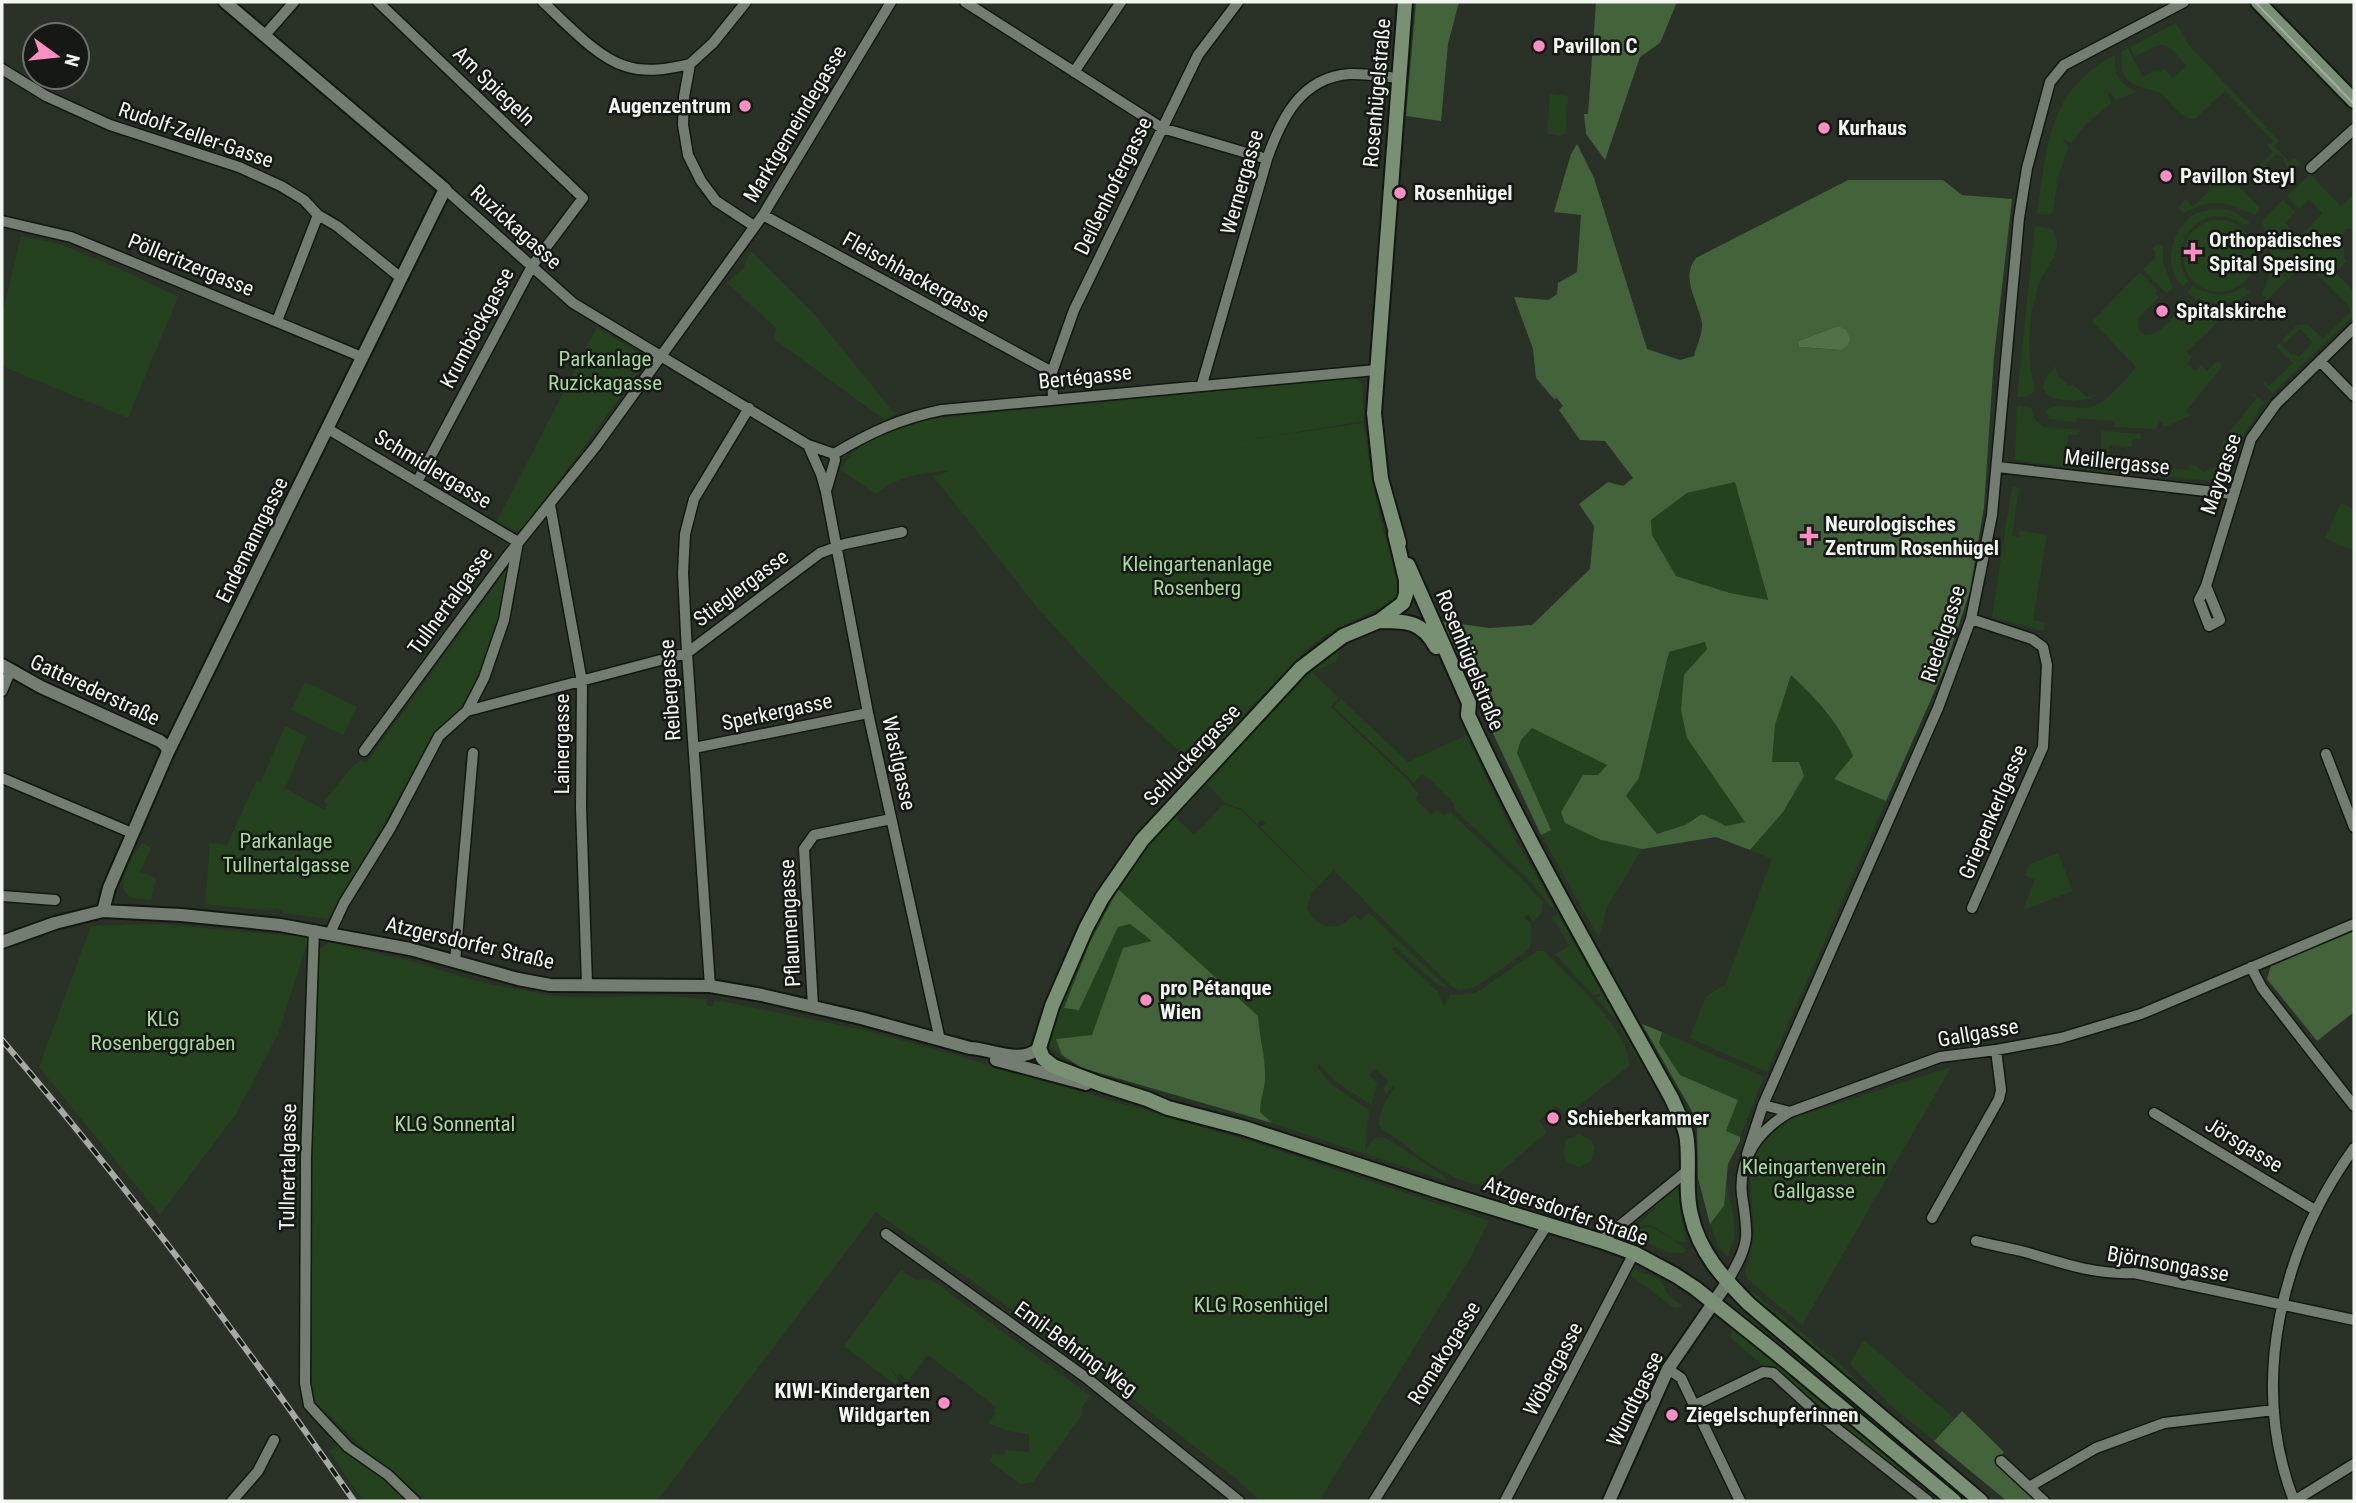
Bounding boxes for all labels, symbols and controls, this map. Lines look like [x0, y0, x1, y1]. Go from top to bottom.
street label: Rosenhügelstraße [1359, 17, 1395, 168]
north arrow [21, 21, 91, 91]
place label: Pavillon C [1553, 34, 1637, 58]
marker: Pavillon C [1531, 38, 1547, 54]
street label: Am Spiegeln [448, 41, 540, 131]
street label: Marktgemeindegasse [739, 41, 851, 207]
text: N [59, 52, 85, 69]
place label: Augenzentrum [608, 94, 731, 118]
street label: Rudolf-Zeller-Gasse [115, 97, 277, 173]
marker: Augenzentrum [737, 98, 753, 114]
street label: Deißenhofergasse [1069, 113, 1157, 259]
place label: Kurhaus [1838, 116, 1907, 140]
marker: Kurhaus [1816, 120, 1832, 136]
street label: Wernergasse [1216, 127, 1268, 237]
place label: Pavillon Steyl [2180, 164, 2295, 188]
marker: Pavillon Steyl [2158, 168, 2174, 184]
street label: Ruzickagasse [466, 180, 566, 274]
place label: Rosenhügel [1414, 181, 1513, 205]
marker: Rosenhügel [1392, 185, 1408, 201]
street label: Fleischhackergasse [839, 227, 994, 327]
place label: Orthopädisches Spital Speising [2209, 228, 2341, 276]
street label: Pölleritzergasse [125, 229, 258, 301]
marker: Orthopädisches Spital Speising [2183, 242, 2203, 262]
street label: Krumböckgasse [435, 263, 519, 392]
place label: Spitalskirche [2176, 299, 2286, 323]
marker: Spitalskirche [2154, 303, 2170, 319]
park label: Parkanlage Ruzickagasse [548, 347, 662, 395]
street label: Bertégasse [1037, 360, 1133, 394]
street label: Schmidlergasse [370, 425, 496, 513]
street label: Maygasse [2196, 430, 2246, 518]
street label: Meillergasse [2063, 445, 2171, 479]
street label: Endemanngasse [211, 473, 293, 607]
place label: Neurologisches Zentrum Rosenhügel [1825, 512, 1999, 560]
marker: Neurologisches Zentrum Rosenhügel [1799, 526, 1819, 546]
street label: Tullnertalgasse [403, 542, 497, 660]
street label: Stieglergasse [689, 545, 793, 631]
park label: Kleingartenanlage Rosenberg [1122, 552, 1272, 600]
street label: Riedelgasse [1916, 582, 1970, 685]
street label: Rosenhügelstraße [1431, 586, 1509, 734]
street label: Reibergasse [654, 638, 686, 742]
street label: Gatterederstraße [26, 650, 164, 731]
street label: Sperkergasse [720, 689, 835, 735]
street label: Lainergasse [550, 694, 574, 794]
street label: Schluckergasse [1139, 699, 1245, 811]
street label: Wastlgasse [877, 714, 921, 812]
street label: Griepenkerlgasse [1954, 741, 2032, 883]
park label: Parkanlage Tullnertalgasse [222, 829, 350, 877]
street label: Pflaumengasse [775, 858, 805, 987]
street label: Atzgersdorfer Straße [383, 912, 557, 974]
place label: pro Pétanque Wien [1160, 976, 1272, 1024]
marker: pro Pétanque Wien [1138, 992, 1154, 1008]
park label: KLG Rosenberggraben [91, 1007, 235, 1055]
street label: Gallgasse [1936, 1014, 2020, 1052]
street label: Tullnertalgasse [275, 1103, 301, 1231]
place label: Schieberkammer [1567, 1106, 1709, 1130]
marker: Schieberkammer [1545, 1110, 1561, 1126]
park label: KLG Sonnental [395, 1112, 515, 1136]
street label: Jörsgasse [2201, 1113, 2287, 1178]
park label: Kleingartenverein Gallgasse [1742, 1155, 1886, 1203]
street label: Atzgersdorfer Straße [1481, 1172, 1652, 1250]
street label: Björnsongasse [2105, 1242, 2231, 1287]
park label: KLG Rosenhügel [1194, 1293, 1328, 1317]
street label: Emil-Behring-Weg [1010, 1297, 1142, 1401]
street label: Romakogasse [1403, 1297, 1485, 1409]
street label: Wöbergasse [1518, 1318, 1588, 1420]
street label: Wundtgasse [1602, 1348, 1668, 1450]
place label: KIWI-Kindergarten Wildgarten [775, 1379, 930, 1427]
marker: KIWI-Kindergarten Wildgarten [936, 1395, 952, 1411]
place label: Ziegelschupferinnen [1686, 1403, 1859, 1427]
marker: Ziegelschupferinnen [1664, 1407, 1680, 1423]

